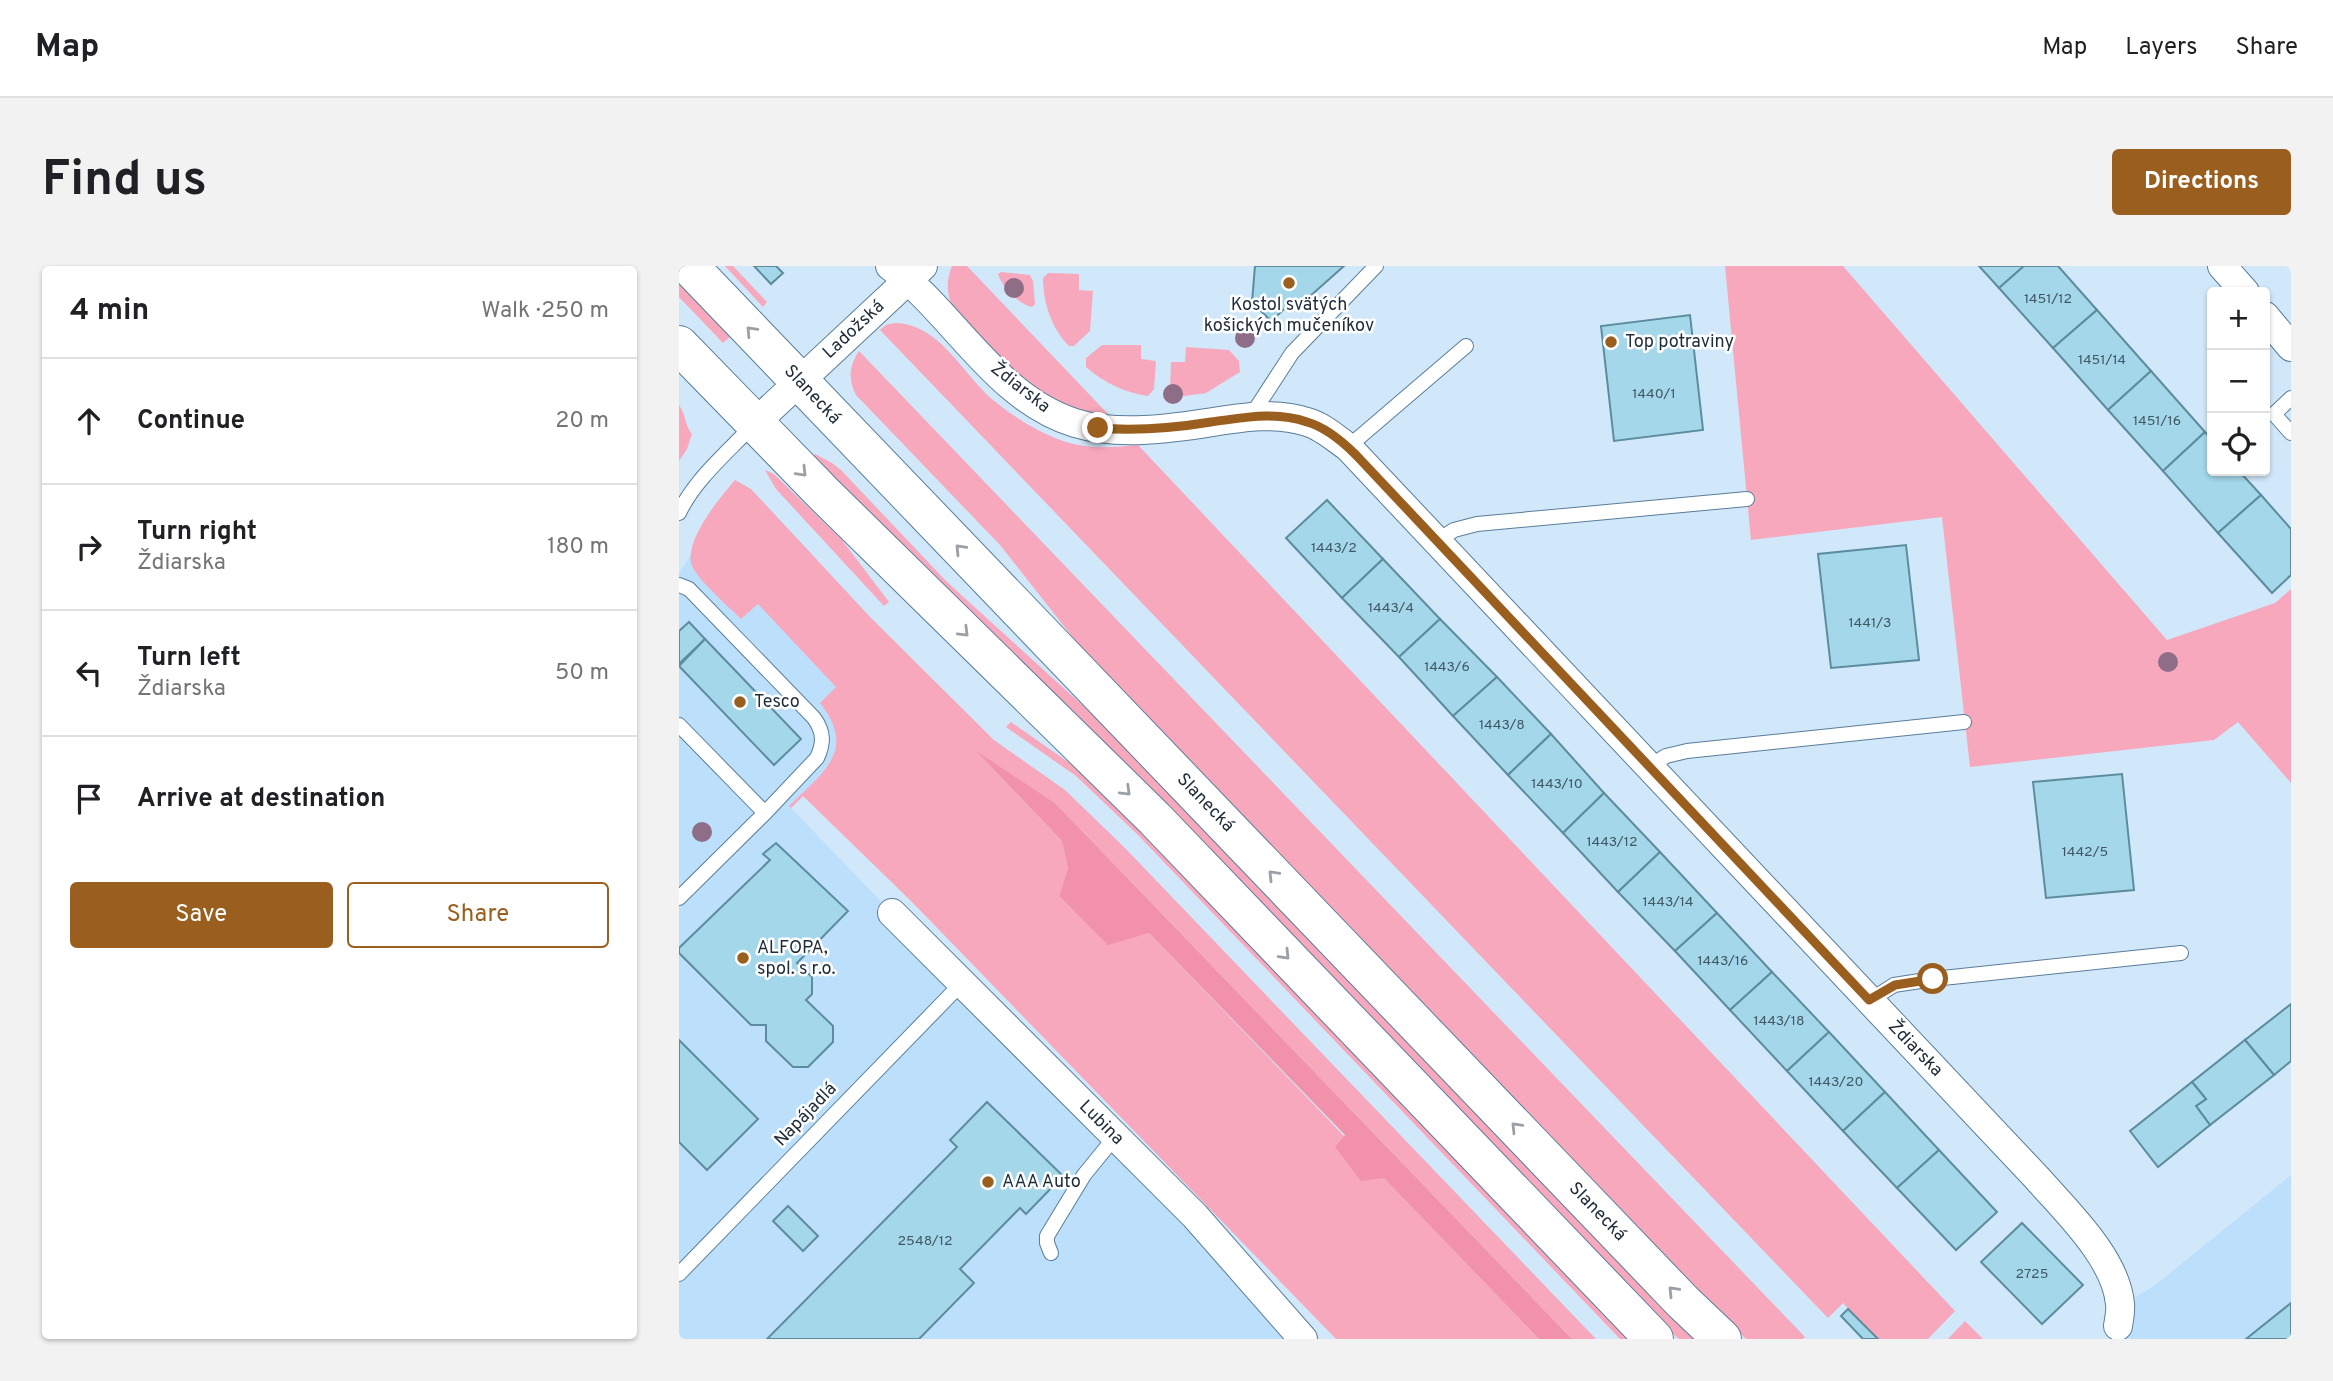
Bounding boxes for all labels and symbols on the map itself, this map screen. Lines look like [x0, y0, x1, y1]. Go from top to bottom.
marker: Kostol svätých košických mučeníkov [1281, 275, 1297, 291]
house number: 1451/12 [2024, 291, 2072, 308]
place label: Kostol svätých košických mučeníkov [1204, 294, 1374, 338]
street label: Ladožská [818, 296, 890, 364]
one-way arrow [747, 326, 760, 339]
place label: Top potraviny [1625, 331, 1734, 354]
marker: Top potraviny [1603, 334, 1619, 350]
house number: 1451/14 [2078, 352, 2126, 369]
street label: Ždiarska [986, 356, 1056, 418]
street label: Slanecká [778, 360, 846, 430]
house number: 1440/1 [1632, 386, 1676, 403]
route end [1082, 412, 1113, 443]
house number: 1451/16 [2133, 413, 2181, 430]
one-way arrow [794, 464, 807, 477]
house number: 1443/2 [1311, 540, 1357, 557]
one-way arrow [955, 544, 968, 557]
house number: 1443/4 [1368, 600, 1414, 617]
house number: 1441/3 [1849, 615, 1891, 632]
one-way arrow [956, 624, 968, 636]
house number: 1443/6 [1424, 659, 1470, 676]
place label: Tesco [754, 691, 800, 714]
marker: Tesco [732, 694, 748, 710]
house number: 1443/8 [1479, 717, 1525, 734]
street label: Slanecká [1171, 769, 1239, 837]
house number: 1443/10 [1531, 776, 1583, 793]
one-way arrow [1118, 783, 1131, 796]
house number: 1443/12 [1587, 834, 1638, 851]
house number: 1442/5 [2062, 844, 2108, 861]
one-way arrow [1269, 870, 1282, 883]
house number: 1443/14 [1643, 894, 1693, 911]
place label: ALFOPA, spol. s r.o. [757, 937, 835, 981]
one-way arrow [1276, 946, 1289, 959]
marker: ALFOPA, spol. s r.o. [735, 950, 751, 966]
house number: 1443/16 [1698, 953, 1748, 970]
route start [1917, 963, 1948, 994]
house number: 1443/18 [1754, 1013, 1804, 1030]
street label: Ždiarska [1883, 1015, 1949, 1082]
house number: 1443/20 [1809, 1074, 1863, 1091]
street label: Napájadlá [770, 1078, 842, 1152]
street label: Lubina [1074, 1096, 1128, 1150]
one-way arrow [1511, 1122, 1524, 1135]
place label: AAA Auto [1002, 1171, 1081, 1194]
marker: AAA Auto [980, 1174, 996, 1190]
street label: Slanecká [1563, 1178, 1631, 1246]
house number: 2548/12 [897, 1233, 953, 1250]
house number: 2725 [2016, 1266, 2048, 1283]
one-way arrow [1669, 1286, 1682, 1299]

